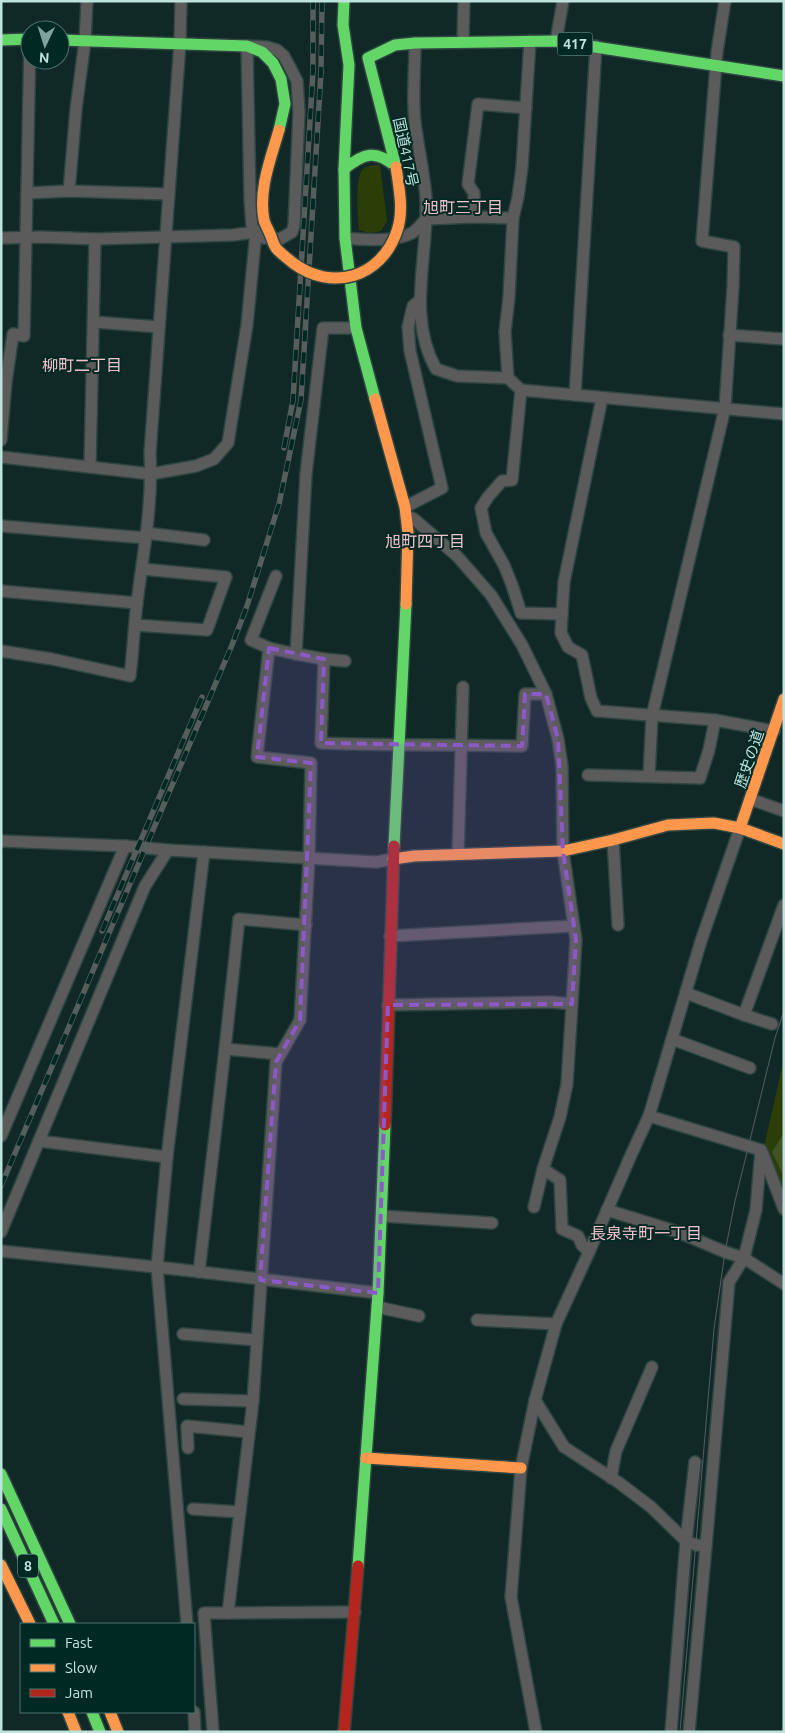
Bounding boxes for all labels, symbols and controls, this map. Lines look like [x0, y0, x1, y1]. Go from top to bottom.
north arrow [20, 20, 70, 70]
road number: 417 [558, 33, 592, 56]
text: N [38, 50, 50, 66]
street label: 国道417号 [390, 116, 422, 188]
district label: 旭町三丁目 [423, 198, 503, 216]
district label: 柳町二丁目 [42, 356, 122, 374]
district label: 旭町四丁目 [385, 532, 465, 550]
street label: 歴史の道 [731, 728, 767, 790]
district label: 長泉寺町一丁目 [590, 1224, 702, 1242]
road number: 8 [18, 1554, 38, 1578]
legend [20, 1623, 195, 1713]
text: Fast [65, 1634, 93, 1651]
text: Slow [65, 1659, 98, 1676]
text: Jam [65, 1684, 93, 1701]

